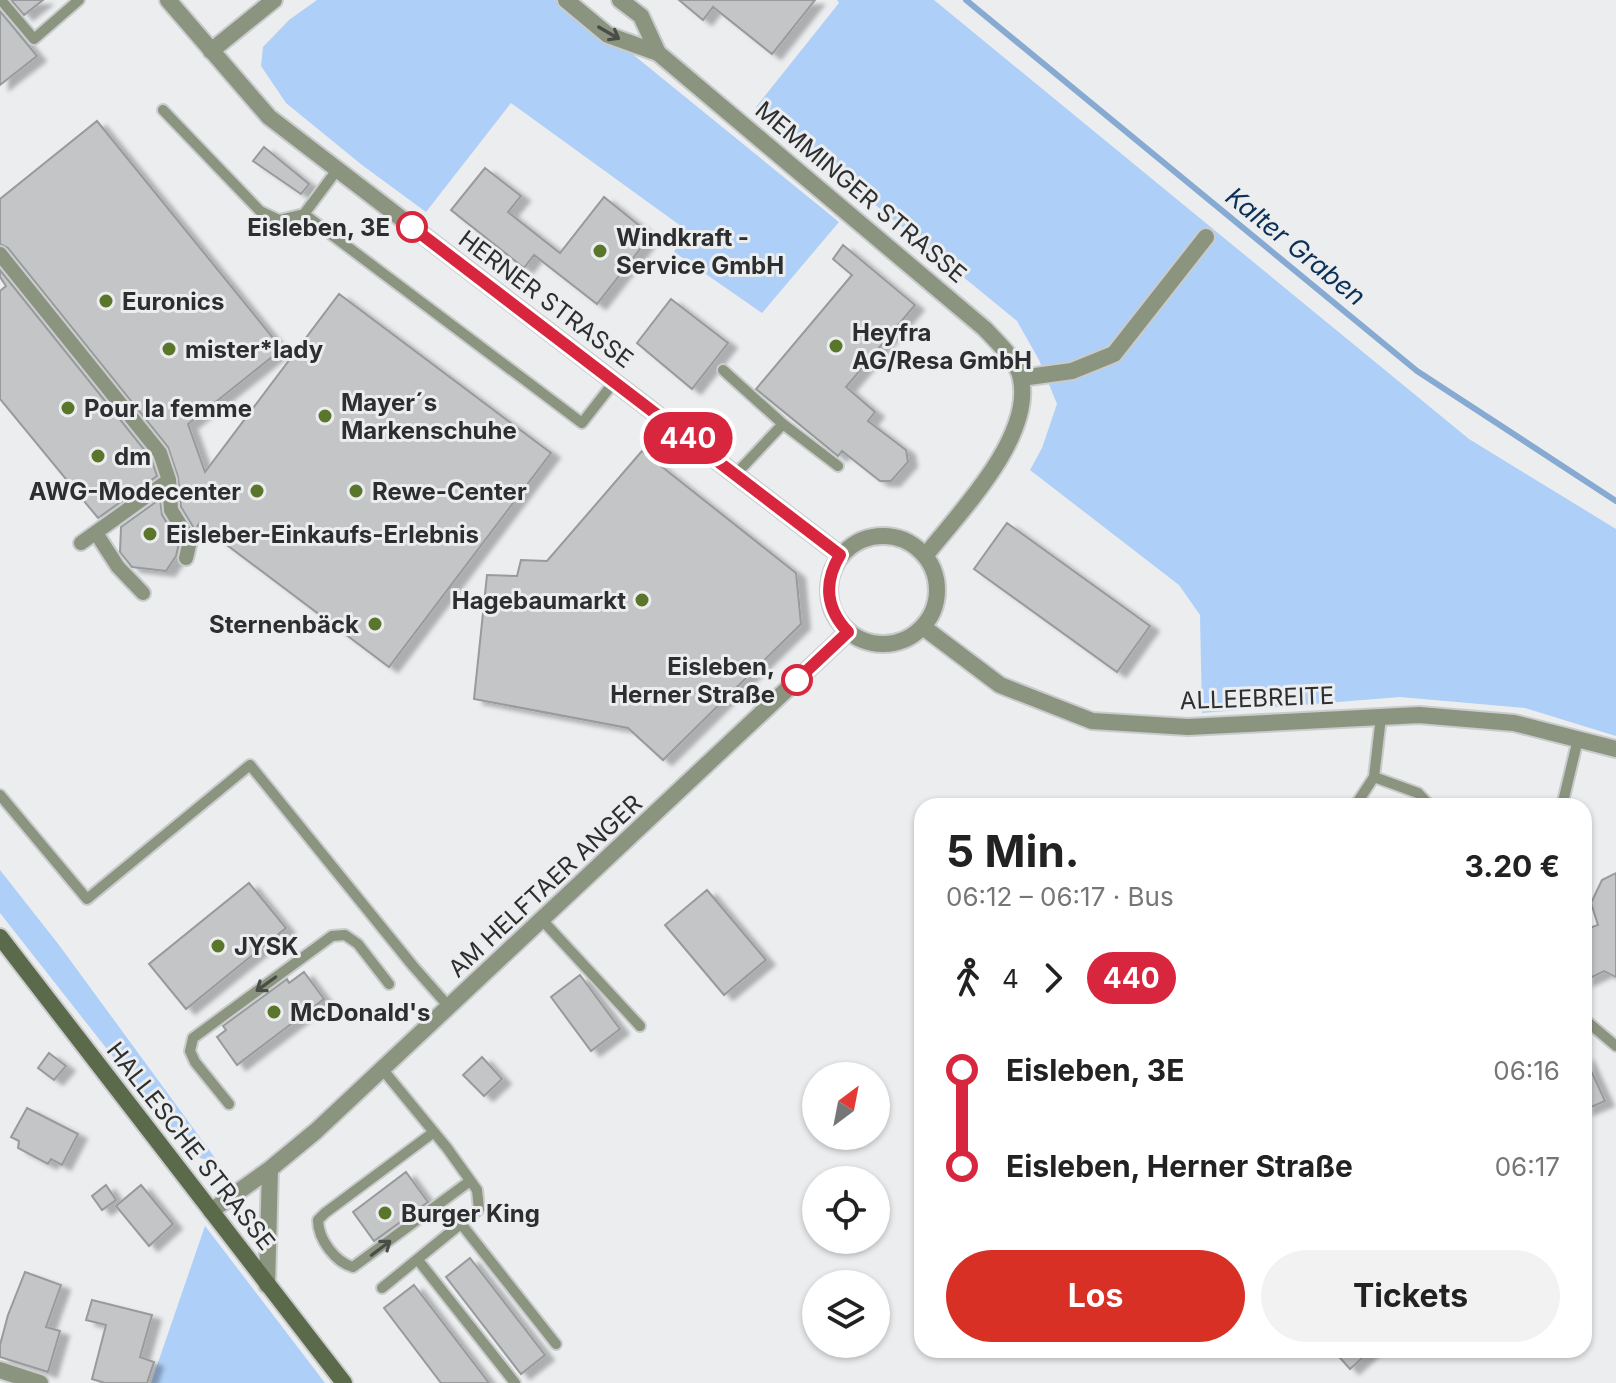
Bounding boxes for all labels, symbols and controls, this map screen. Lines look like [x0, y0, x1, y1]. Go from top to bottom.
one-way arrow [597, 25, 620, 41]
street label: MEMMINGER STRASSE [750, 95, 972, 289]
water label: Kalter Graben [1220, 180, 1372, 312]
marker: Eisleben, 3E [397, 212, 427, 242]
place label: Eisleben, 3E [247, 213, 390, 242]
place label: Windkraft - Service GmbH [616, 223, 784, 280]
street label: HERNER STRASSE [453, 224, 639, 374]
marker: Windkraft - Service GmbH [591, 242, 609, 260]
place label: Euronics [122, 287, 224, 316]
marker: Euronics [97, 292, 115, 310]
place label: Heyfra AG/Resa GmbH [852, 318, 1032, 375]
place label: mister*lady [185, 335, 324, 364]
marker: Heyfra AG/Resa GmbH [827, 337, 845, 355]
marker: mister*lady [160, 340, 178, 358]
place label: Mayer´s Markenschuhe [341, 388, 517, 445]
place label: Pour la femme [84, 394, 252, 423]
marker: Pour la femme [59, 399, 77, 417]
marker: Mayer´s Markenschuhe [316, 407, 334, 425]
line badge: 440 [642, 412, 734, 464]
text: 440 [660, 421, 716, 455]
place label: dm [114, 442, 151, 471]
marker: dm [89, 447, 107, 465]
place label: AWG-Modecenter [29, 477, 241, 506]
place label: Rewe-Center [372, 477, 527, 506]
marker: AWG-Modecenter [248, 482, 266, 500]
marker: Rewe-Center [347, 482, 365, 500]
place label: Eisleber-Einkaufs-Erlebnis [166, 520, 479, 549]
marker: Eisleber-Einkaufs-Erlebnis [141, 525, 159, 543]
place label: Hagebaumarkt [452, 586, 626, 615]
marker: Hagebaumarkt [633, 591, 651, 609]
place label: Sternenbäck [209, 610, 359, 639]
marker: Sternenbäck [366, 615, 384, 633]
place label: Eisleben, Herner Straße [610, 652, 775, 709]
marker: Eisleben, Herner Straße [782, 665, 812, 695]
street label: ALLEEBREITE [1179, 681, 1335, 715]
street label: AM HELFTAER ANGER [442, 789, 648, 983]
text: 5 Min. [946, 824, 1080, 878]
text: 3.20 € [1464, 848, 1560, 884]
text: 06:12 – 06:17 · Bus [946, 881, 1174, 912]
place label: JYSK [234, 932, 299, 961]
marker: JYSK [209, 937, 227, 955]
icon: walk [946, 956, 990, 1000]
icon: forward [1031, 956, 1075, 1000]
text: 440 [1103, 961, 1160, 995]
text: 4 [1002, 963, 1019, 994]
one-way arrow [256, 976, 277, 993]
place label: McDonald's [290, 998, 430, 1027]
marker: McDonald's [265, 1003, 283, 1021]
street label: HALLESCHE STRASSE [101, 1036, 281, 1256]
text: Eisleben, 3E [1006, 1052, 1184, 1088]
text: 06:16 [1493, 1055, 1560, 1086]
north arrow [802, 1062, 890, 1150]
map controls [802, 1062, 890, 1358]
text: Eisleben, Herner Straße [1006, 1148, 1353, 1184]
text: 06:17 [1495, 1151, 1560, 1182]
button: locate [802, 1166, 890, 1254]
place label: Burger King [401, 1199, 540, 1228]
marker: Burger King [376, 1204, 394, 1222]
one-way arrow [370, 1239, 391, 1256]
button: Los [946, 1250, 1245, 1342]
button: Tickets [1261, 1250, 1560, 1342]
button: layers [802, 1270, 890, 1358]

